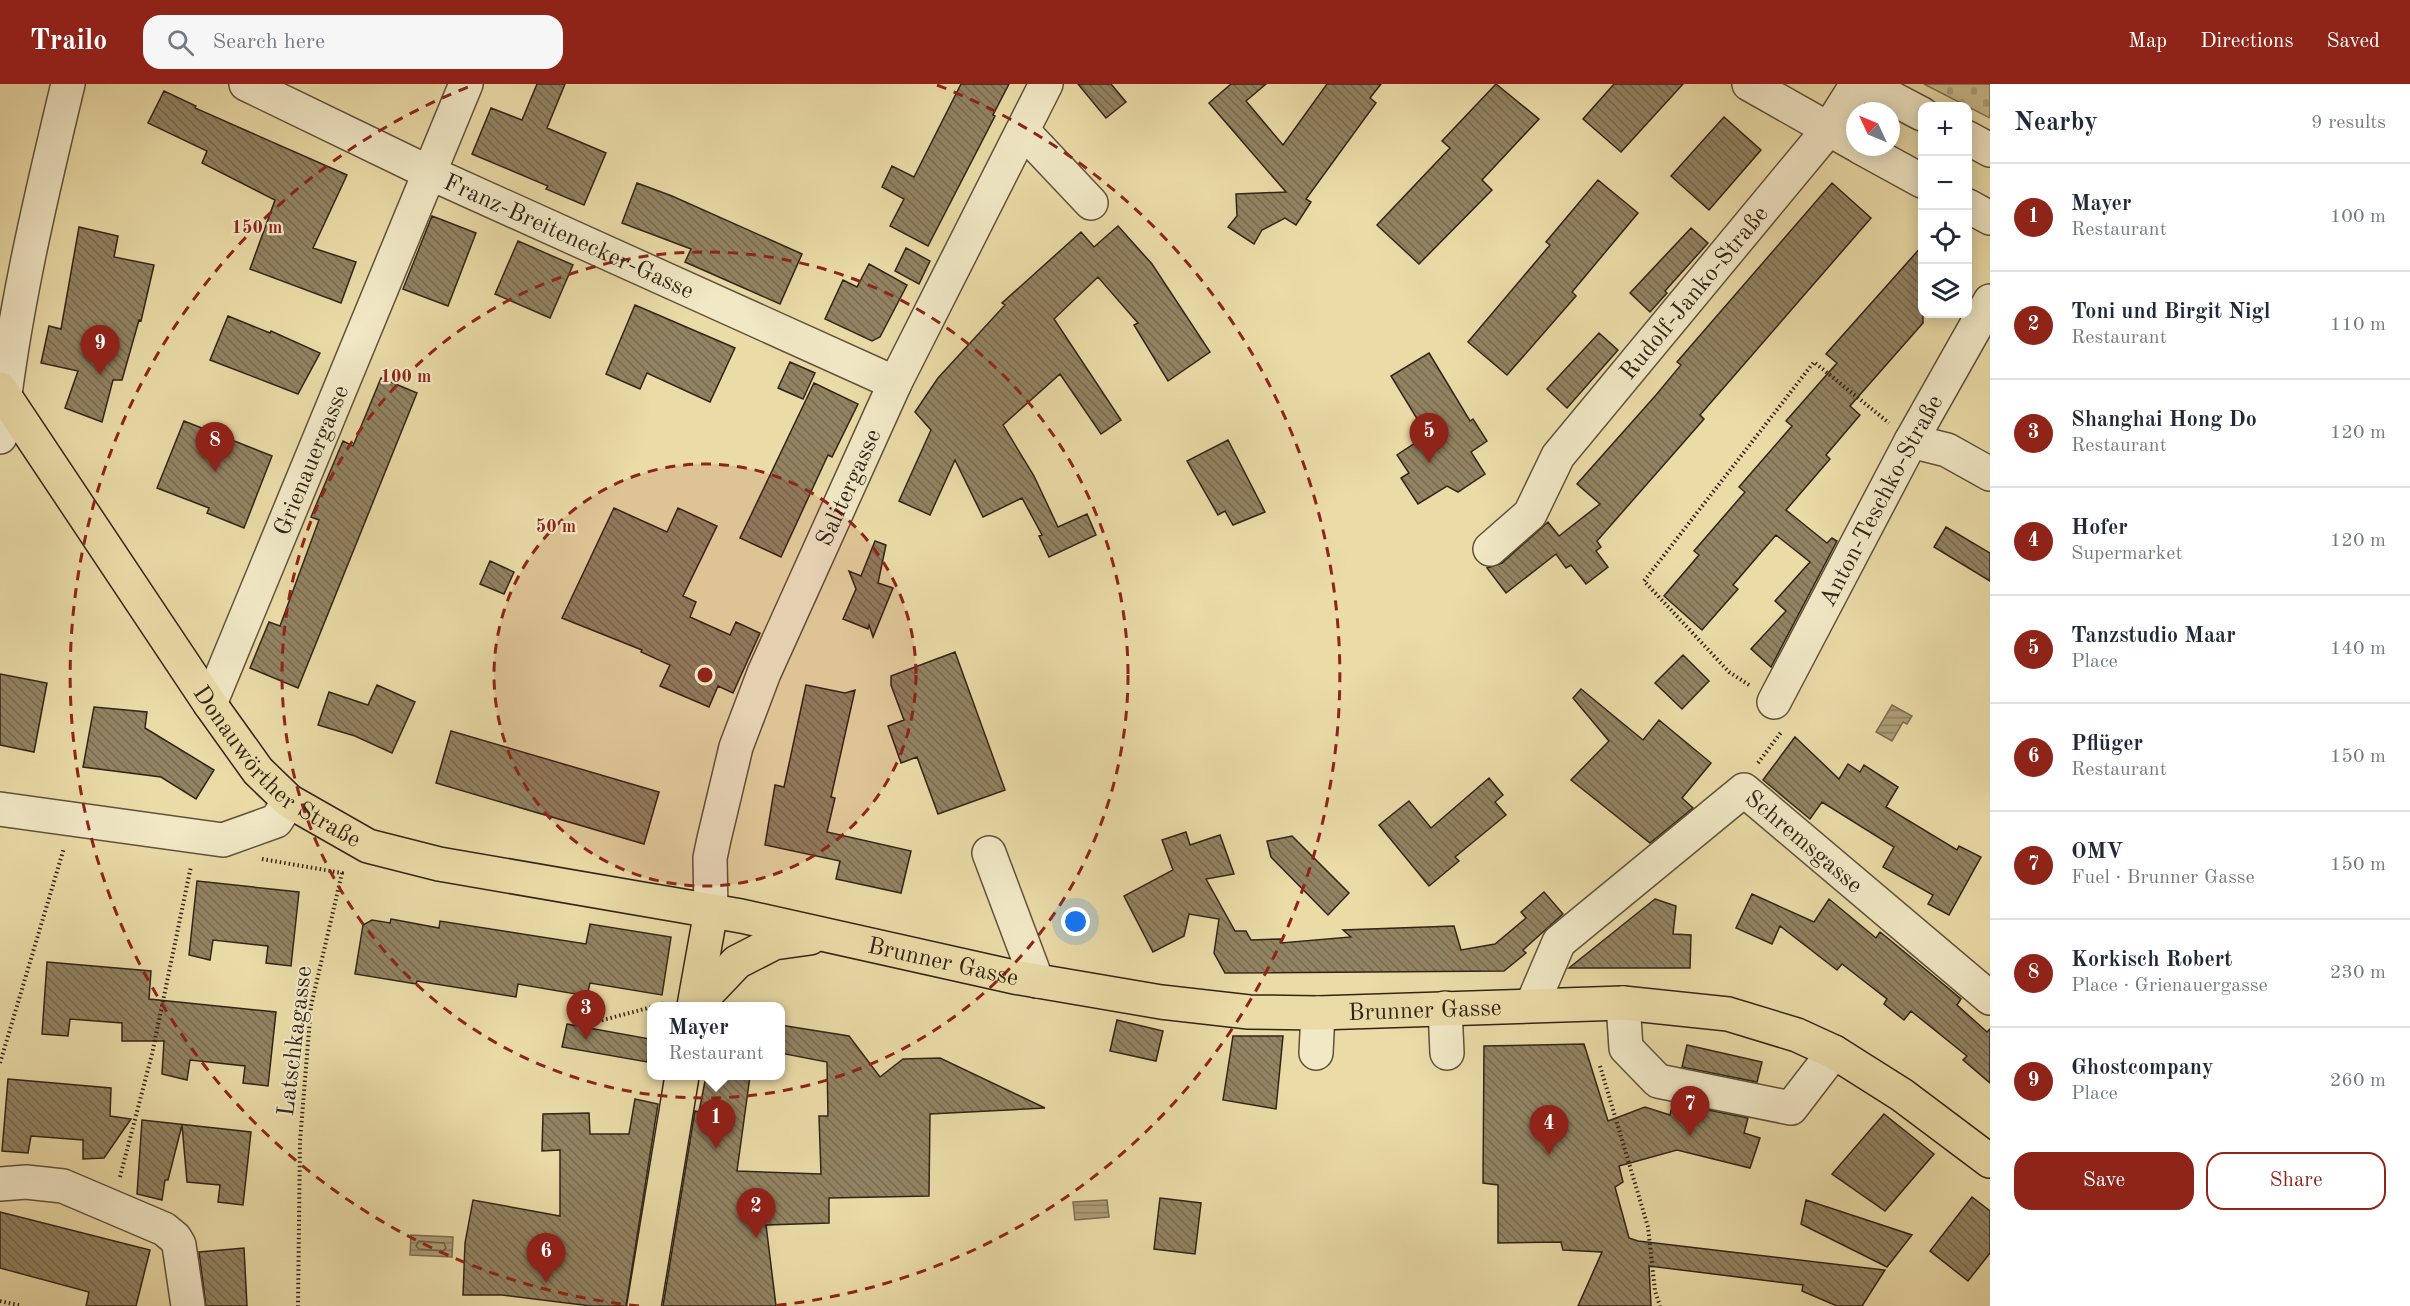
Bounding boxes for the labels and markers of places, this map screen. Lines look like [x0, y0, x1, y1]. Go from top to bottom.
pin: 9 [80, 326, 120, 375]
pin: 5 [1410, 414, 1448, 463]
pin: 8 [196, 422, 234, 472]
centre of rings [695, 665, 715, 685]
pin: 3 [566, 990, 606, 1040]
pin: 7 [1670, 1086, 1710, 1136]
pin: 1 [696, 1100, 736, 1149]
pin: 4 [1530, 1106, 1568, 1155]
pin: 2 [736, 1188, 776, 1238]
pin: 6 [526, 1234, 566, 1283]

